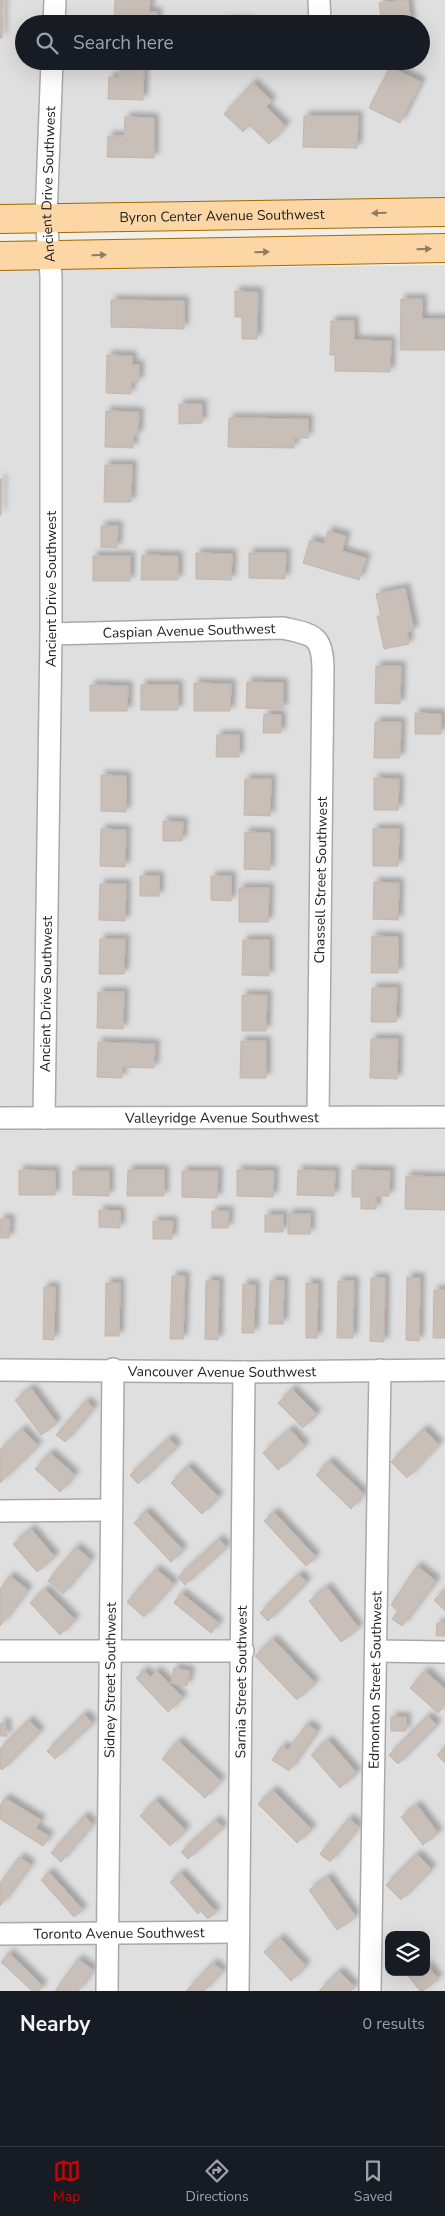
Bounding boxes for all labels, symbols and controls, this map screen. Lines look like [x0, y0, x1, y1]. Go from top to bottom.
search box [15, 15, 430, 70]
icon: search [33, 29, 61, 57]
text: Search here [73, 30, 174, 56]
street label: Ancient Drive Southwest [36, 106, 60, 263]
street label: Byron Center Avenue Southwest [119, 204, 325, 227]
one-way arrow [371, 209, 387, 217]
one-way arrow [416, 245, 432, 253]
one-way arrow [254, 248, 270, 256]
one-way arrow [91, 251, 107, 259]
street label: Ancient Drive Southwest [41, 511, 61, 667]
street label: Caspian Avenue Southwest [102, 619, 276, 642]
street label: Chassell Street Southwest [310, 796, 332, 964]
street label: Ancient Drive Southwest [35, 916, 56, 1072]
street label: Valleyridge Avenue Southwest [124, 1108, 319, 1127]
street label: Vancouver Avenue Southwest [127, 1362, 316, 1382]
street label: Edmonton Street Southwest [364, 1591, 386, 1769]
street label: Sidney Street Southwest [100, 1602, 120, 1758]
street label: Sarnia Street Southwest [231, 1605, 251, 1759]
street label: Toronto Avenue Southwest [33, 1923, 205, 1943]
map controls [385, 1931, 430, 1976]
button: layers [385, 1931, 430, 1976]
text: Nearby [20, 2010, 90, 2038]
text: 0 results [363, 2013, 425, 2035]
tab: Map [53, 2157, 81, 2206]
tab: Directions [186, 2157, 249, 2206]
tab: Saved [354, 2157, 392, 2206]

